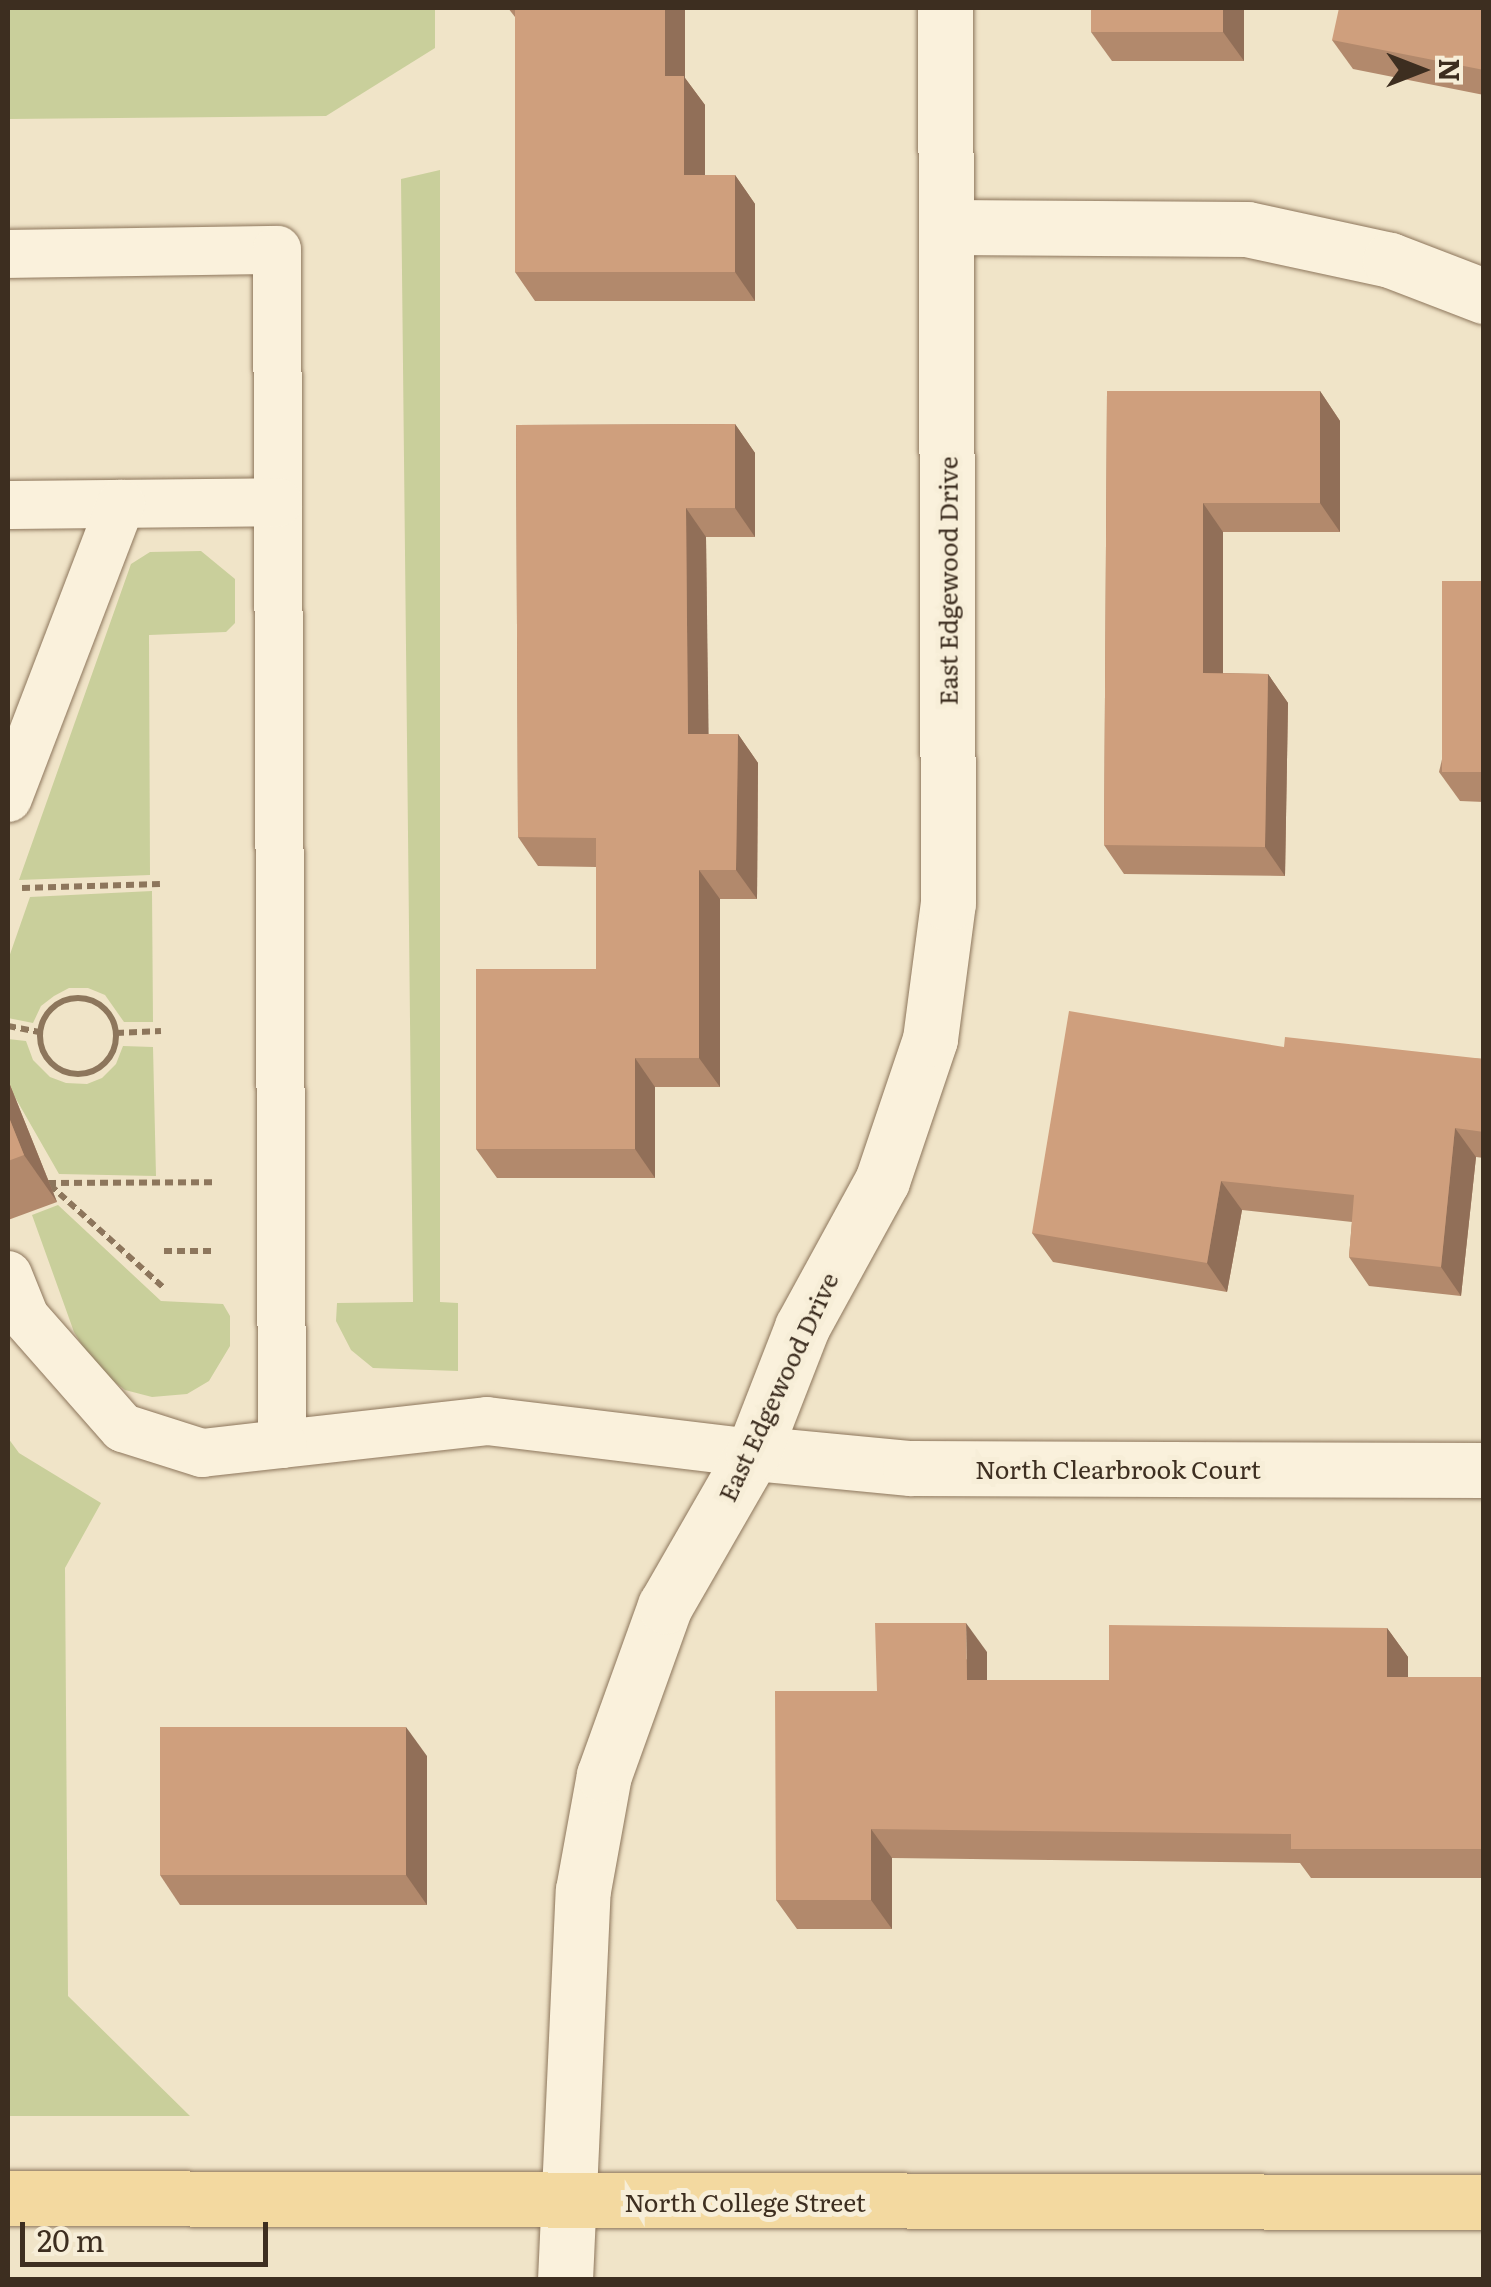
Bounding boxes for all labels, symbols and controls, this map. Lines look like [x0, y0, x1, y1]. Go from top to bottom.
north arrow [1371, 20, 1471, 120]
text: N [1430, 58, 1472, 82]
street label: East Edgewood Drive [933, 456, 963, 706]
street label: East Edgewood Drive [712, 1268, 844, 1506]
street label: North Clearbrook Court [975, 1454, 1261, 1484]
street label: North College Street [624, 2187, 866, 2217]
scale bar [25, 2202, 272, 2264]
text: 20 m [37, 2217, 105, 2261]

